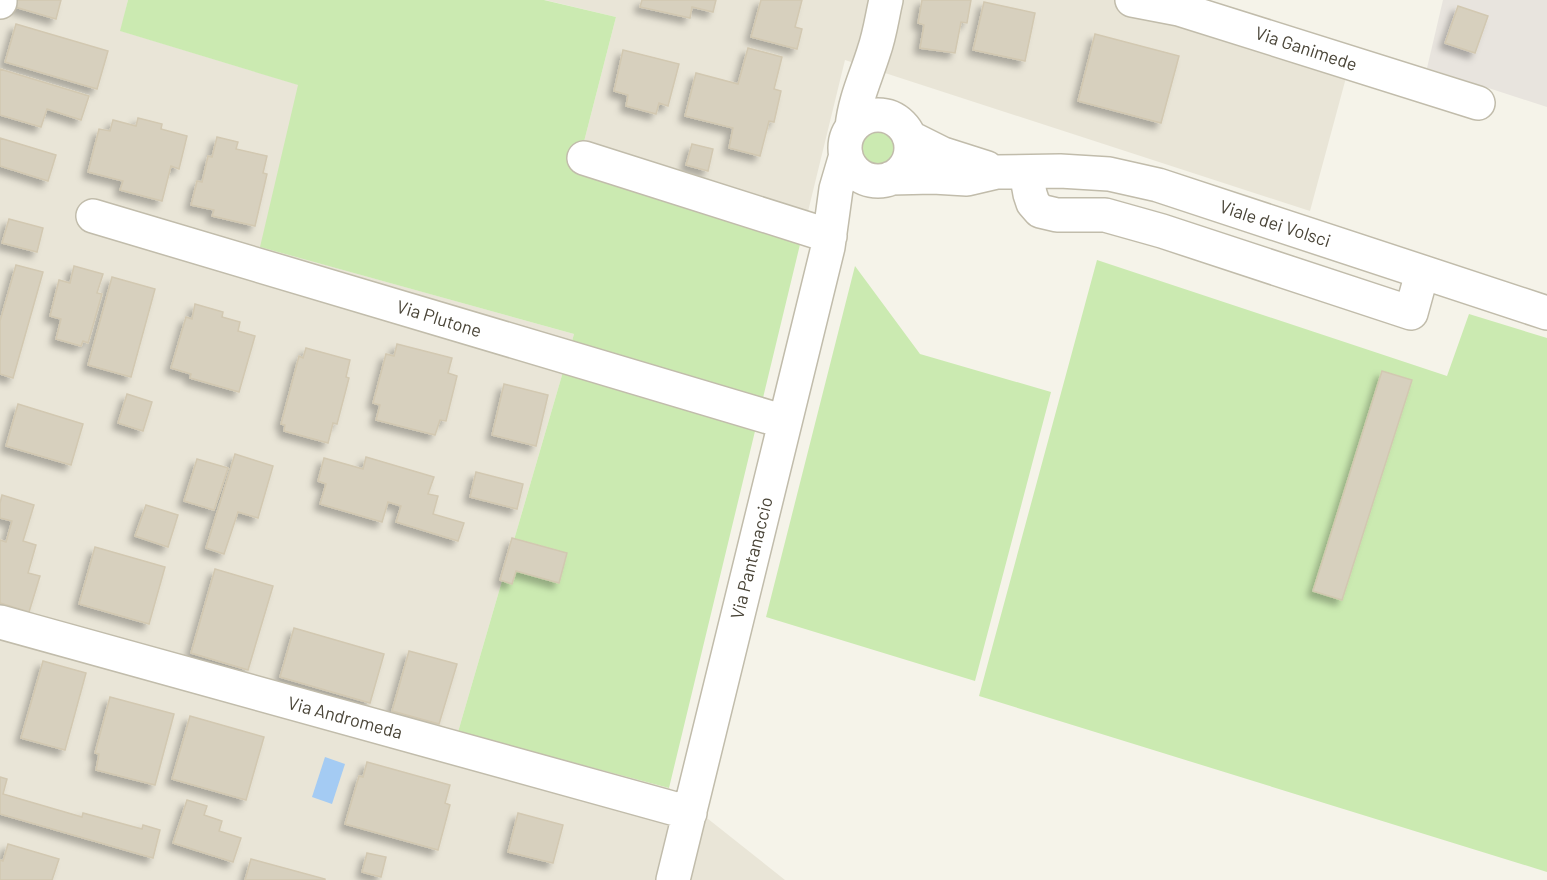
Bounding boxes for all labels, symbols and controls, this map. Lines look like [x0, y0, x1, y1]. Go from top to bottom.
street label: Via Ganimede [1252, 21, 1360, 75]
street label: Viale dei Volsci [1217, 195, 1334, 251]
street label: Via Plutone [394, 295, 484, 341]
street label: Via Pantanaccio [725, 494, 777, 621]
street label: Via Andromeda [285, 691, 405, 743]

